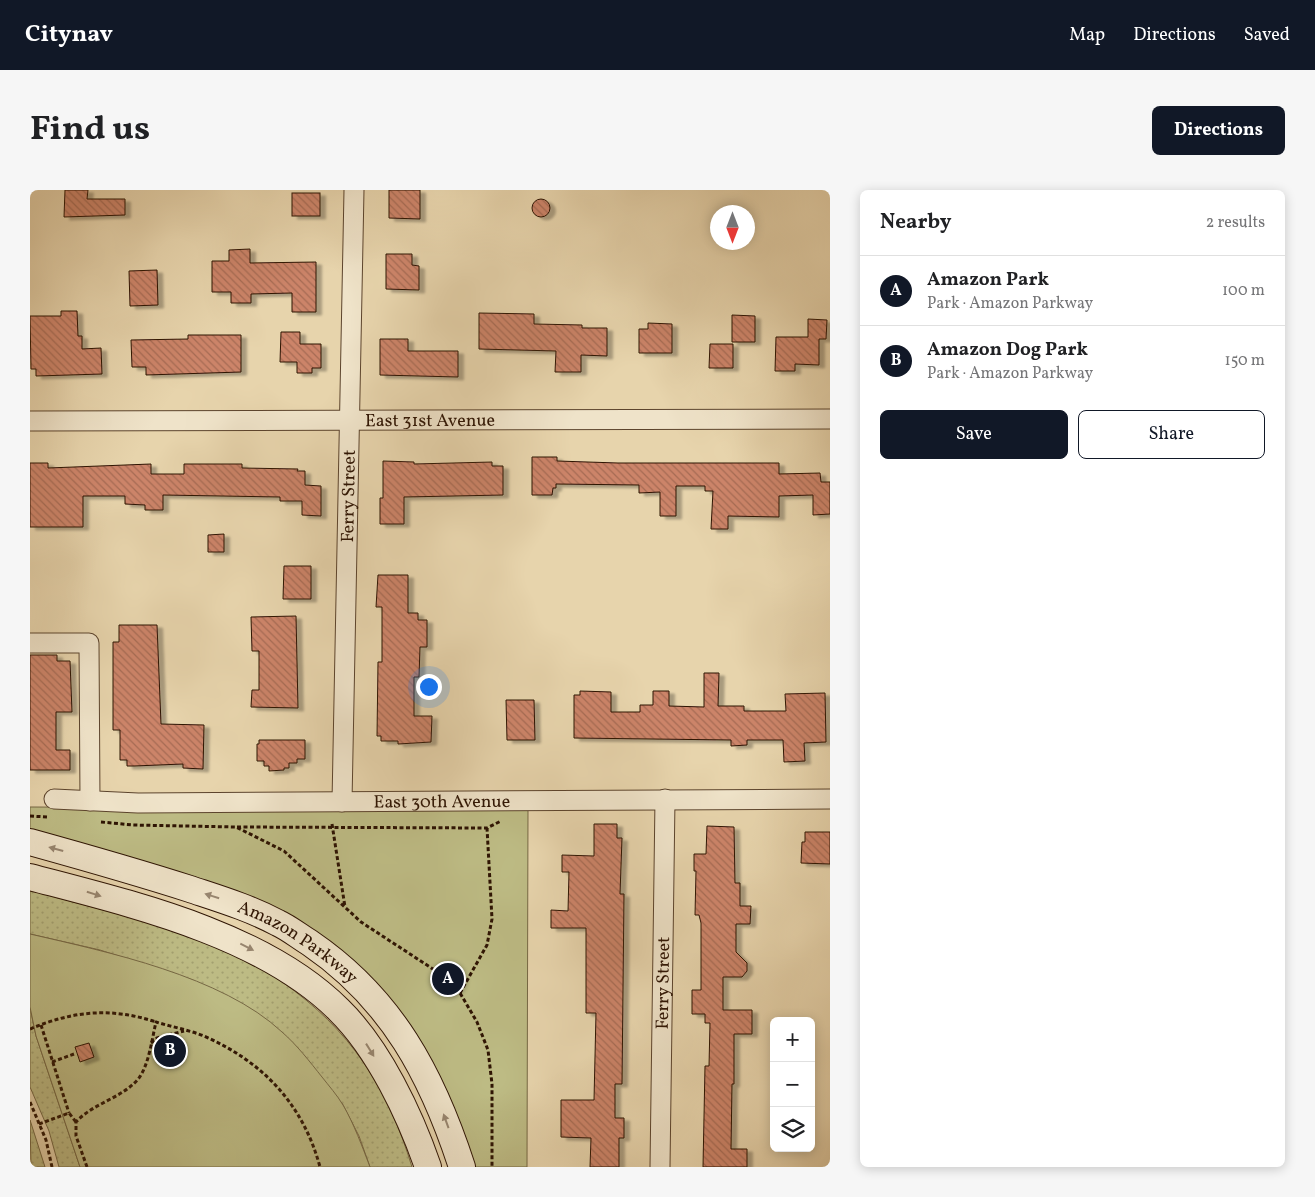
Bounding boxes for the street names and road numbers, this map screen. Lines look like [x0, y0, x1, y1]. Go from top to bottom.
street label: East 31st Avenue [365, 409, 495, 434]
street label: Ferry Street [336, 449, 363, 543]
street label: East 30th Avenue [373, 790, 510, 816]
street label: Amazon Parkway [234, 895, 363, 990]
street label: Ferry Street [651, 936, 677, 1030]

